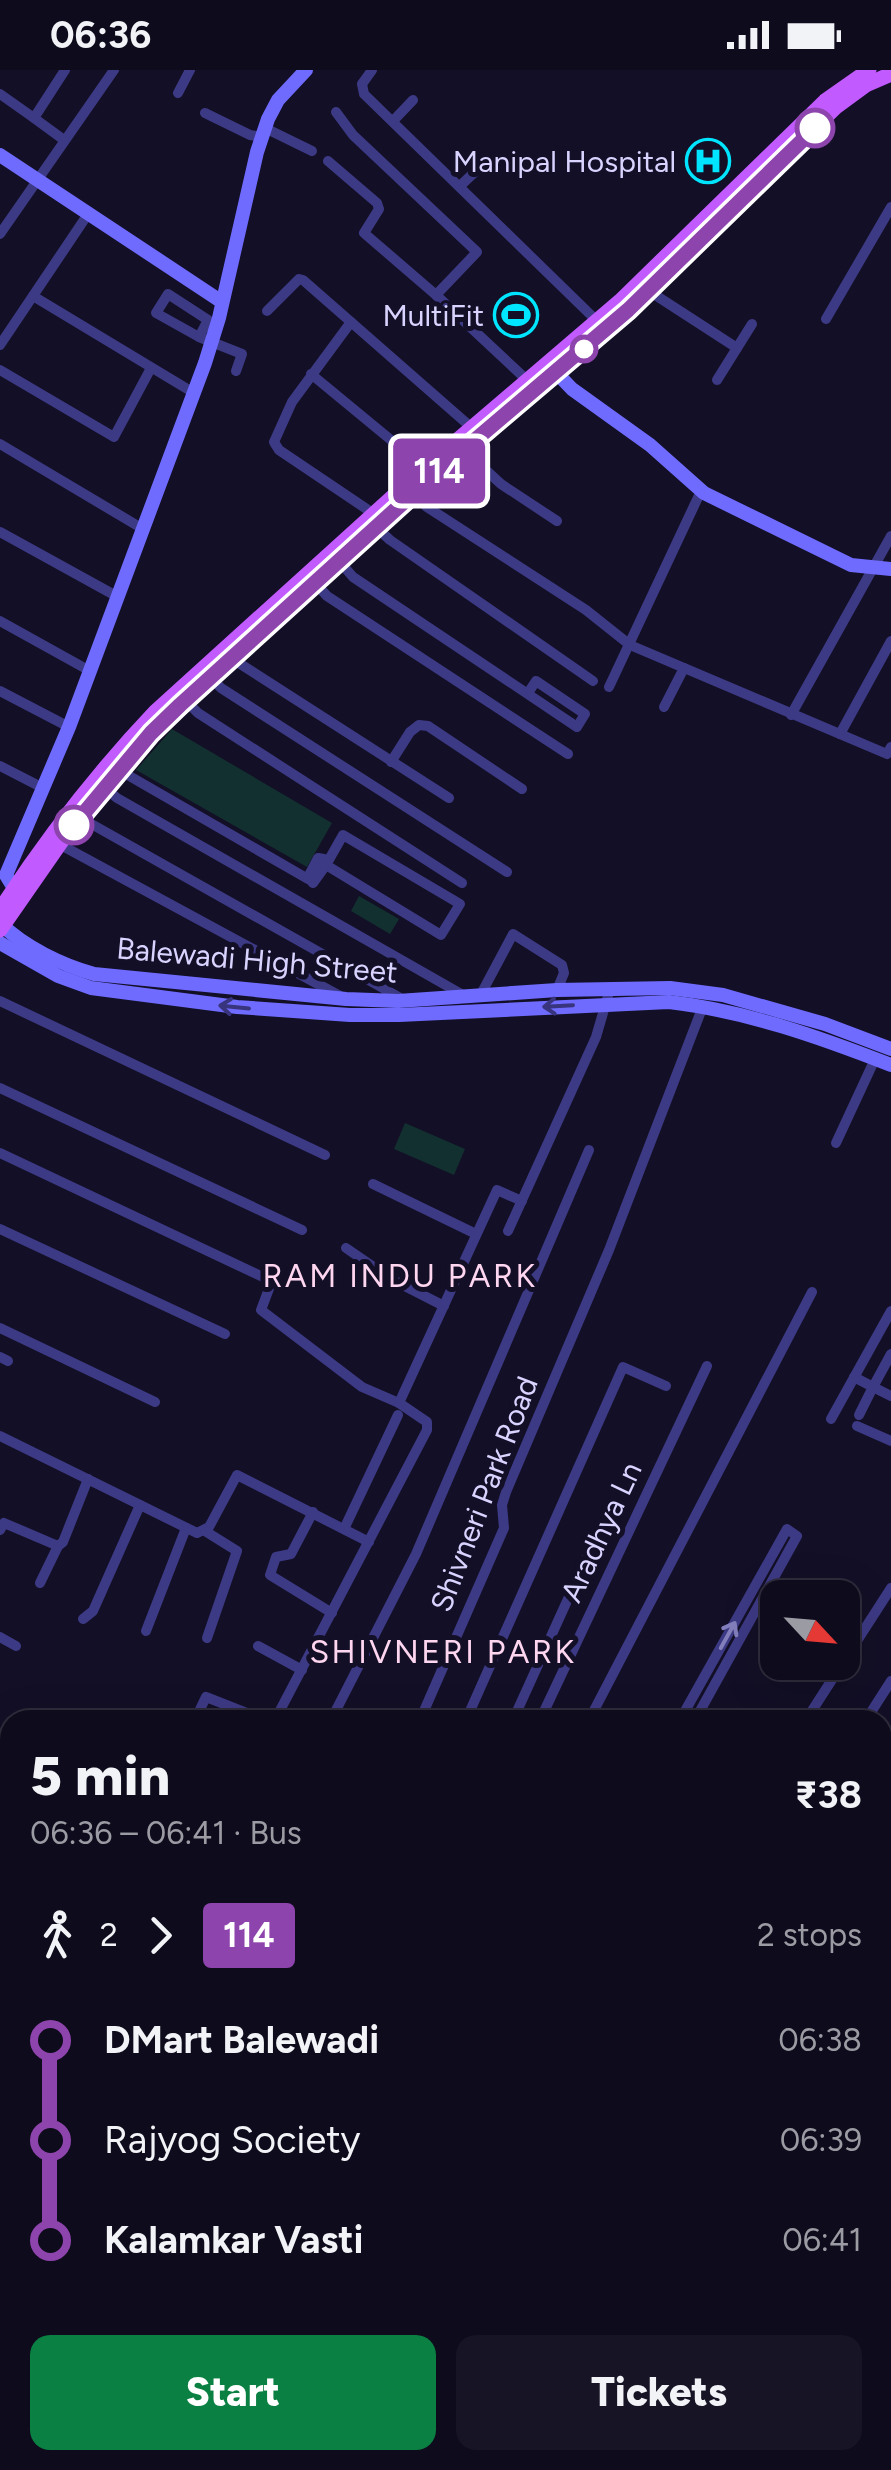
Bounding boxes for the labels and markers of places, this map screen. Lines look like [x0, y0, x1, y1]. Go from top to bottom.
unlabelled marker [796, 109, 834, 147]
hospital icon: Manipal Hospital [685, 138, 731, 184]
place label: Manipal Hospital [453, 143, 676, 180]
sports icon: MultiFit [493, 292, 539, 338]
place label: MultiFit [382, 297, 484, 334]
unlabelled marker [571, 336, 597, 362]
unlabelled marker [55, 806, 93, 844]

